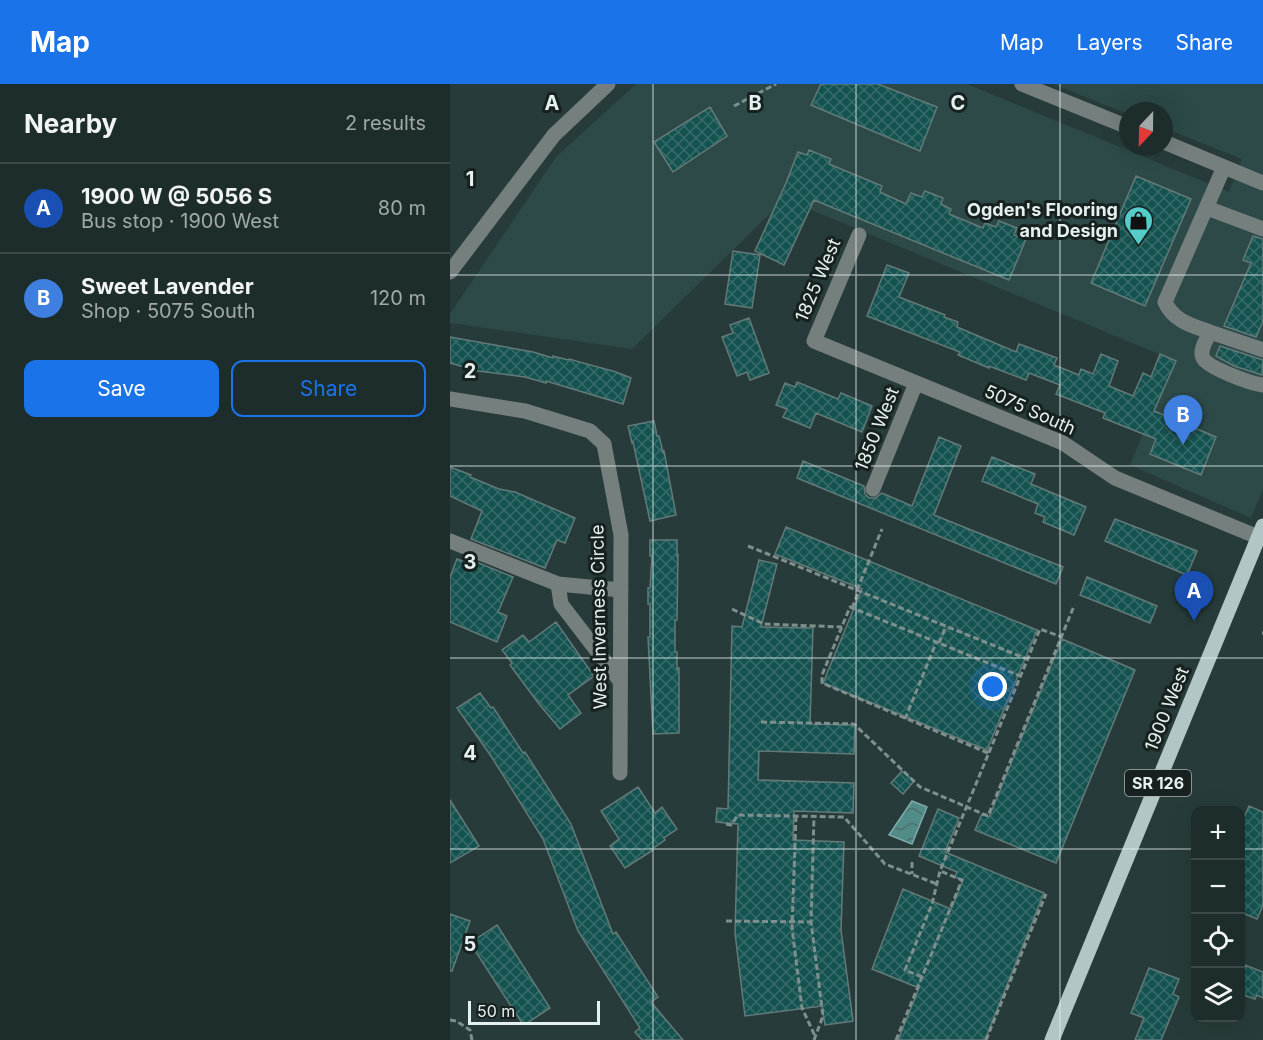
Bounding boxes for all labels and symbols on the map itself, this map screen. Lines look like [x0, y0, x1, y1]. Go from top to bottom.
text: A [545, 91, 560, 115]
text: B [748, 91, 762, 115]
text: C [951, 91, 965, 115]
north arrow [1119, 102, 1173, 156]
text: 1 [466, 167, 474, 191]
place label: Ogden's Flooring and Design [967, 199, 1118, 241]
shop icon: Ogden's Flooring and Design [1123, 204, 1155, 246]
street label: 1825 West [791, 235, 844, 324]
text: 2 [464, 359, 476, 383]
street label: 5075 South [981, 380, 1079, 439]
street label: 1850 West [850, 384, 903, 474]
pin: B [1164, 396, 1202, 445]
street label: West Inverness Circle [586, 525, 611, 709]
text: 3 [464, 550, 476, 574]
pin: A [1174, 572, 1214, 621]
street label: 1900 West [1140, 664, 1193, 754]
your location [978, 672, 1007, 701]
text: 4 [463, 741, 477, 765]
road number: SR 126 [1125, 770, 1191, 796]
text: 5 [464, 932, 476, 956]
scale bar [468, 998, 600, 1026]

